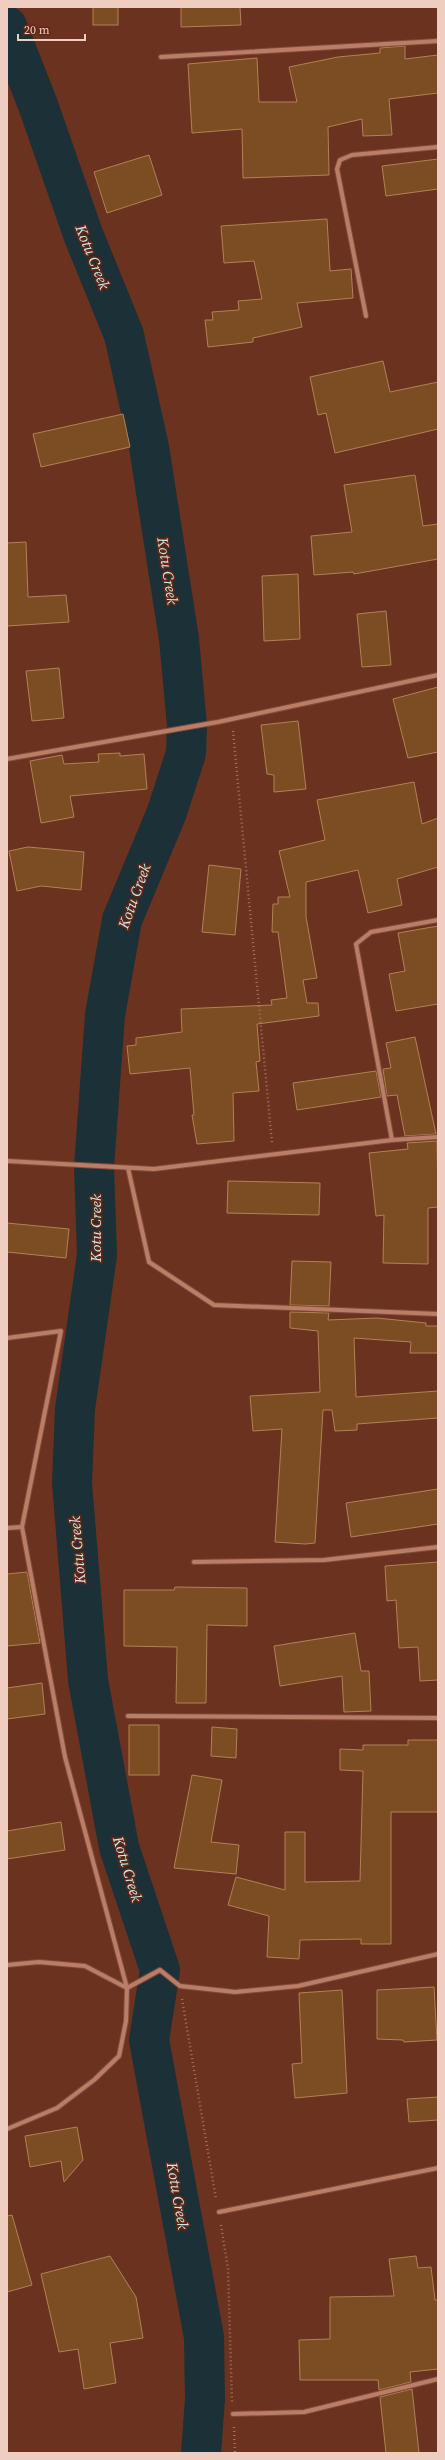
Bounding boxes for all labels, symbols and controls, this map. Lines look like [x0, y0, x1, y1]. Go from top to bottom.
scale bar [18, 16, 85, 42]
text: 20 m [24, 22, 50, 38]
water label: Kotu Creek [70, 221, 116, 293]
water label: Kotu Creek [152, 535, 184, 607]
water label: Kotu Creek [112, 860, 156, 932]
water label: Kotu Creek [85, 1193, 106, 1263]
water label: Kotu Creek [64, 1514, 91, 1586]
water label: Kotu Creek [108, 1833, 148, 1905]
water label: Kotu Creek [162, 2160, 194, 2232]

